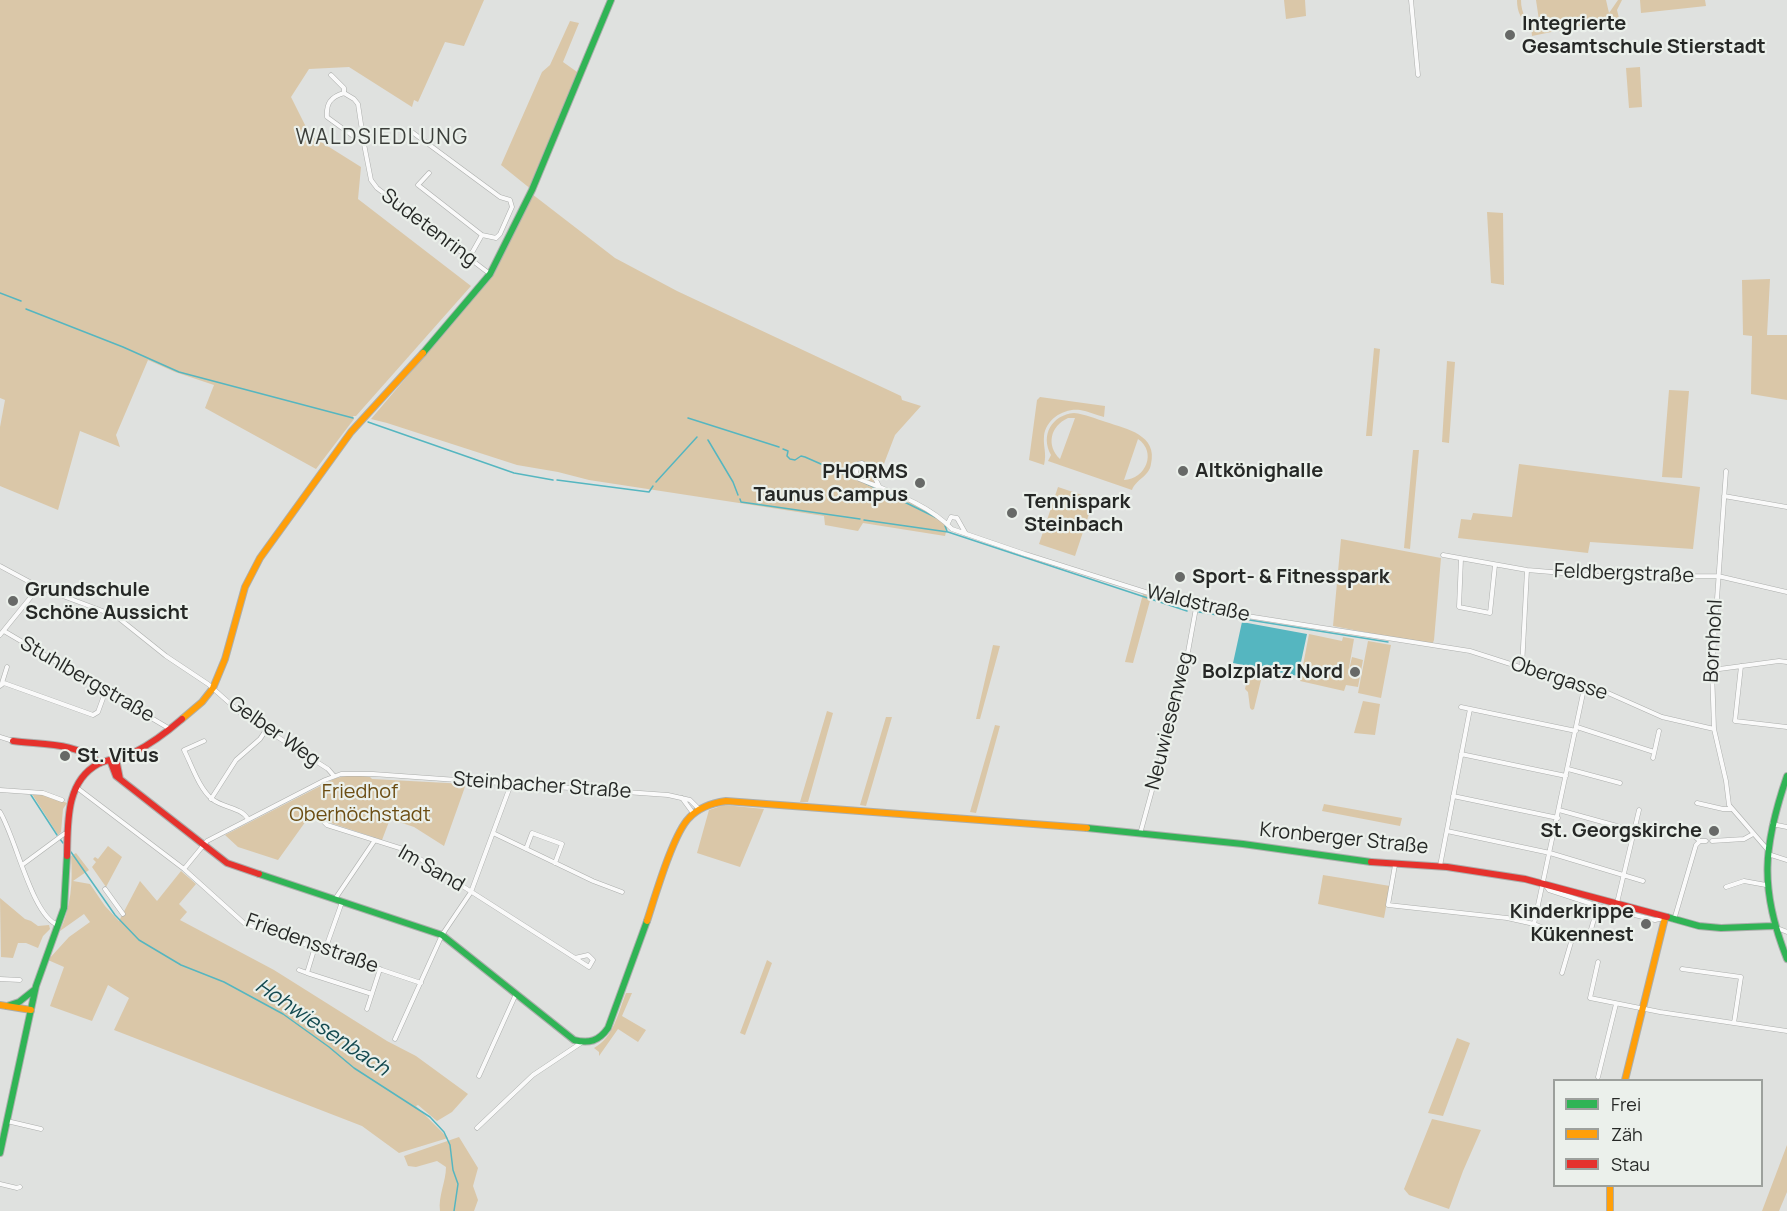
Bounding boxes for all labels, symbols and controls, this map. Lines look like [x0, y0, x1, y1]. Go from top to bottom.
place label: Integrierte Gesamtschule Stierstadt [1522, 12, 1766, 59]
marker: Integrierte Gesamtschule Stierstadt [1503, 28, 1517, 42]
district label: WALDSIEDLUNG [296, 125, 468, 151]
street label: Sudetenring [376, 184, 482, 272]
place label: Altkönighalle [1195, 459, 1323, 483]
place label: PHORMS Taunus Campus [753, 460, 908, 507]
marker: Altkönighalle [1176, 464, 1190, 478]
marker: PHORMS Taunus Campus [913, 476, 927, 490]
place label: Tennispark Steinbach [1024, 490, 1130, 537]
marker: Tennispark Steinbach [1005, 506, 1019, 520]
street label: Feldbergstraße [1553, 560, 1695, 588]
place label: Sport- & Fitnesspark [1192, 565, 1390, 589]
marker: Sport- & Fitnesspark [1173, 570, 1187, 584]
place label: Grundschule Schöne Aussicht [25, 578, 189, 625]
street label: Waldstraße [1144, 580, 1252, 628]
marker: Grundschule Schöne Aussicht [6, 594, 20, 608]
street label: Bornhohl [1700, 599, 1728, 683]
street label: Stuhlbergstraße [16, 632, 158, 728]
street label: Neuwiesenweg [1141, 650, 1199, 792]
street label: Obergasse [1508, 652, 1610, 706]
place label: Bolzplatz Nord [1202, 660, 1343, 684]
marker: Bolzplatz Nord [1348, 665, 1362, 679]
street label: Gelber Weg [224, 692, 324, 772]
place label: St. Vitus [77, 744, 159, 768]
marker: St. Vitus [58, 749, 72, 763]
street label: Steinbacher Straße [452, 768, 632, 804]
park label: Friedhof Oberhöchstadt [289, 780, 431, 827]
street label: Kronberger Straße [1258, 818, 1430, 860]
place label: St. Georgskirche [1540, 819, 1702, 843]
marker: St. Georgskirche [1707, 824, 1721, 838]
street label: Im Sand [394, 840, 468, 898]
place label: Kinderkrippe Kükennest [1510, 900, 1634, 947]
street label: Friedensstraße [242, 909, 382, 979]
marker: Kinderkrippe Kükennest [1639, 917, 1653, 931]
water label: Hohwiesenbach [250, 974, 394, 1082]
legend [1553, 1079, 1763, 1187]
text: Frei [1611, 1092, 1641, 1116]
text: Zäh [1611, 1122, 1643, 1146]
text: Stau [1611, 1152, 1650, 1176]

